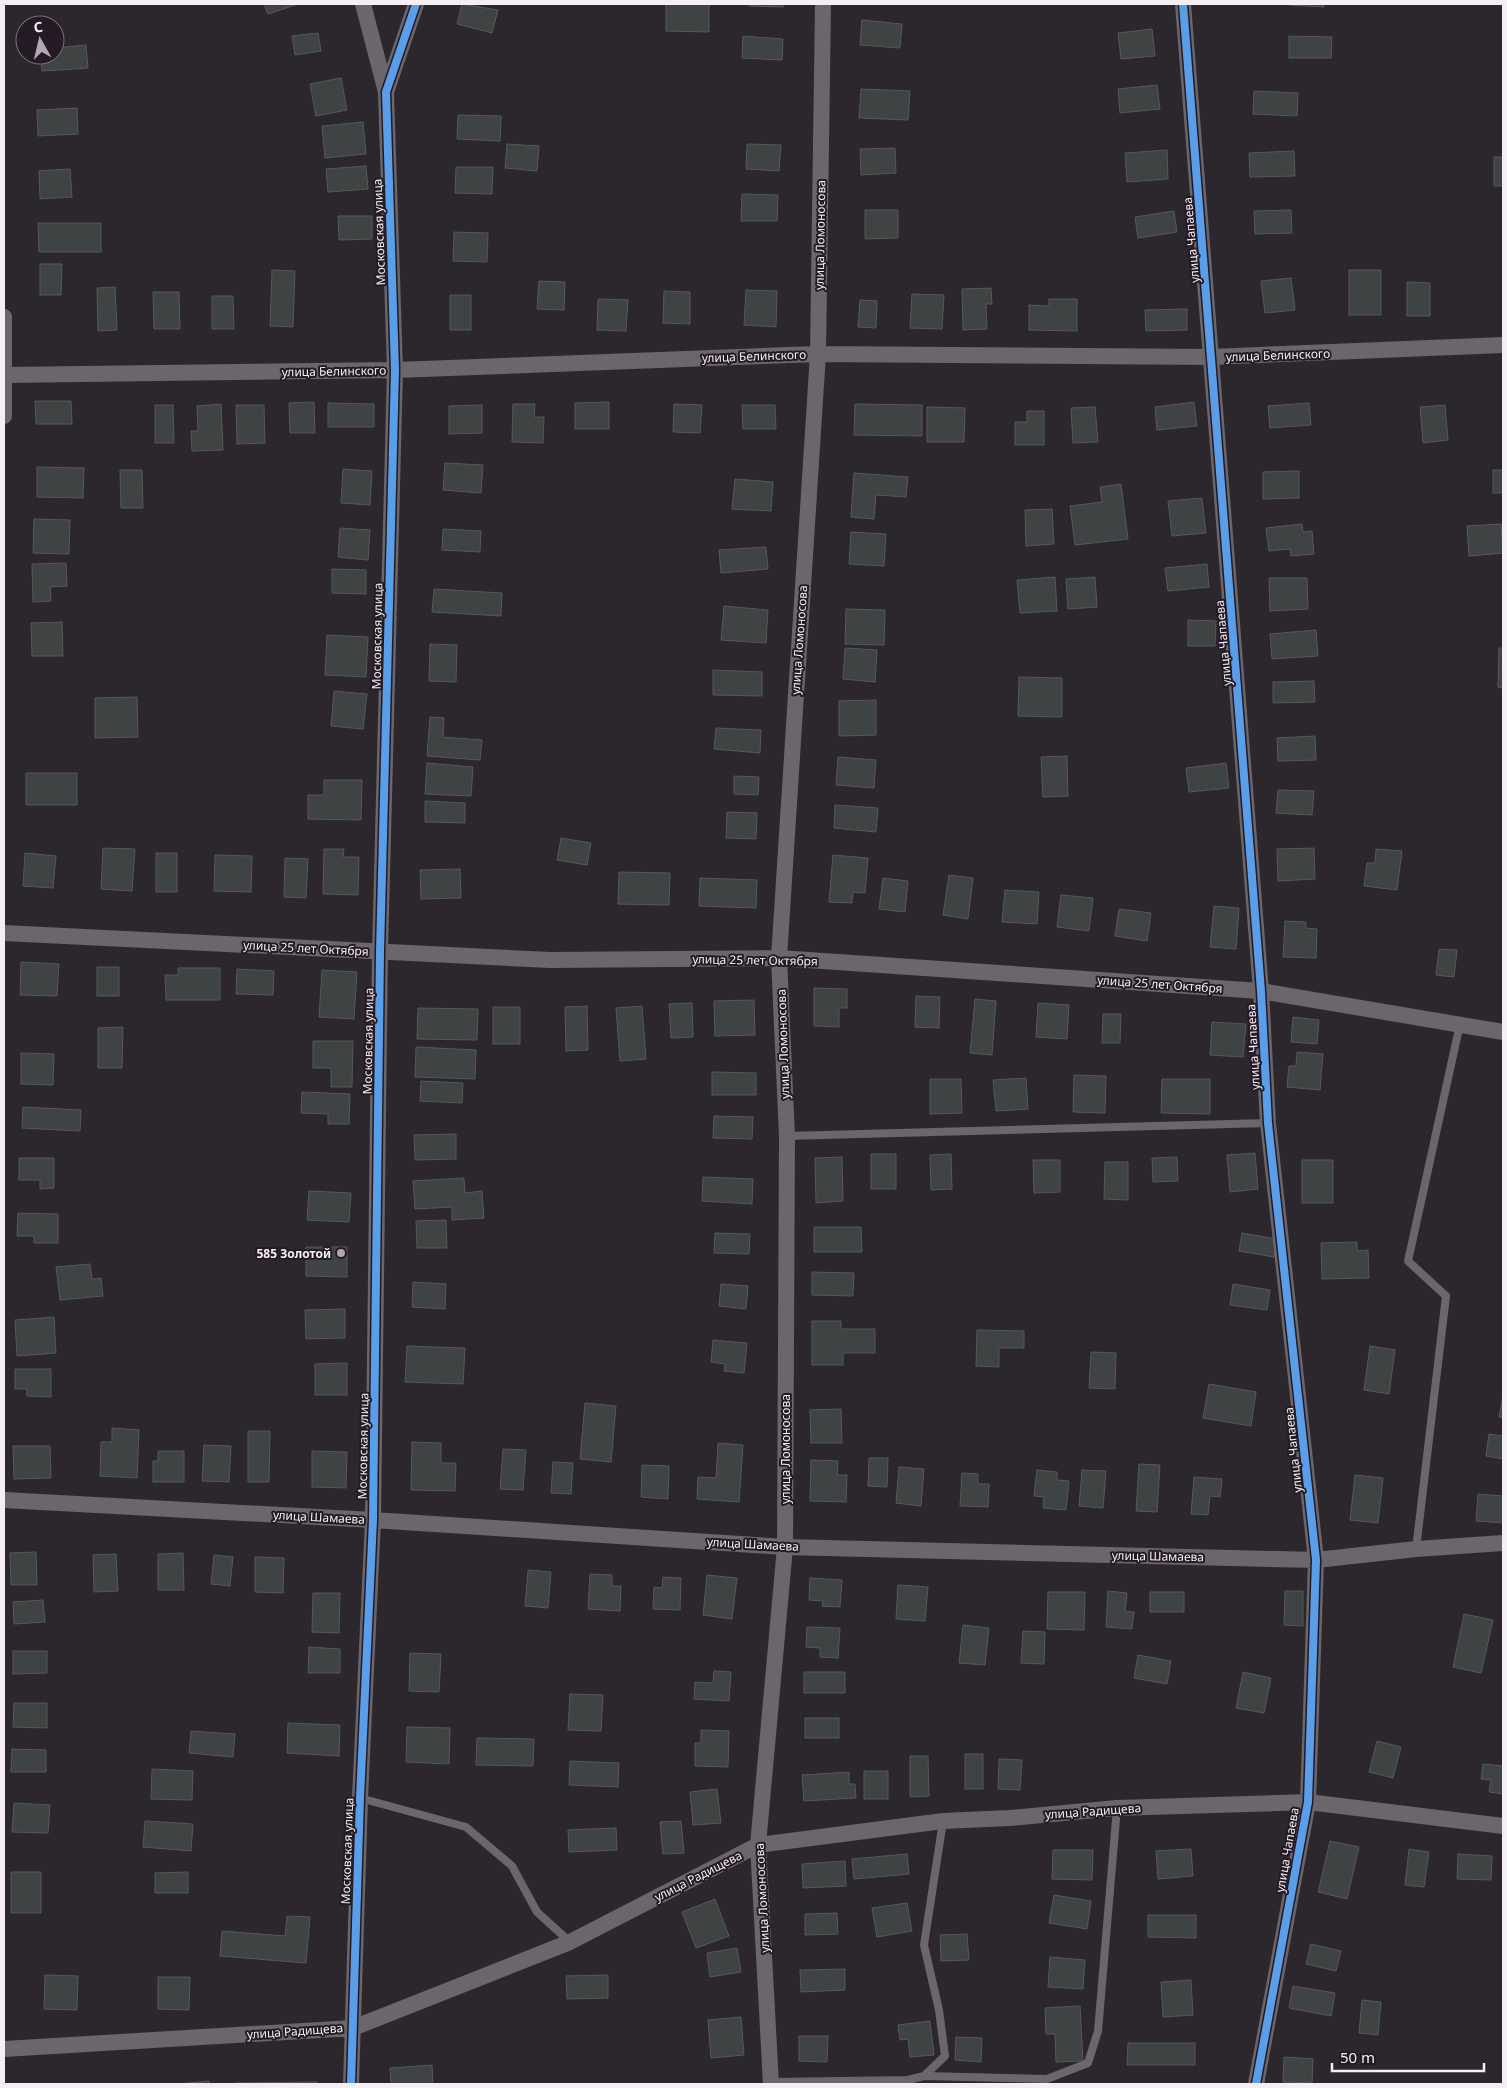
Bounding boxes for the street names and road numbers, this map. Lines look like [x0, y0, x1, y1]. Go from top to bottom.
street label: Московская улица [369, 178, 389, 286]
street label: улица Ломоносова [811, 180, 829, 290]
street label: улица Чапаева [1179, 196, 1203, 284]
street label: улица Белинского [1226, 345, 1330, 365]
street label: улица Белинского [702, 346, 806, 366]
street label: улица Белинского [282, 362, 386, 380]
street label: Московская улица [368, 582, 386, 690]
street label: улица Ломоносова [787, 585, 811, 695]
street label: улица Чапаева [1211, 599, 1235, 687]
street label: улица 25 лет Октября [243, 936, 369, 960]
street label: улица 25 лет Октября [692, 950, 818, 970]
street label: улица 25 лет Октября [1097, 971, 1223, 997]
street label: Московская улица [359, 987, 377, 1095]
street label: улица Ломоносова [773, 989, 793, 1099]
street label: улица Чапаева [1242, 1004, 1264, 1090]
street label: Московская улица [354, 1392, 372, 1500]
street label: улица Ломоносова [777, 1394, 794, 1504]
street label: улица Чапаева [1280, 1406, 1306, 1494]
street label: улица Шамаева [273, 1506, 365, 1528]
street label: улица Шамаева [707, 1533, 799, 1555]
street label: улица Шамаева [1112, 1547, 1204, 1565]
street label: Московская улица [337, 1797, 357, 1905]
street label: улица Радищева [1044, 1799, 1142, 1823]
street label: улица Чапаева [1271, 1806, 1303, 1894]
street label: улица Ломоносова [751, 1843, 773, 1953]
street label: улица Радищева [651, 1847, 745, 1905]
street label: улица Радищева [246, 2019, 344, 2043]

